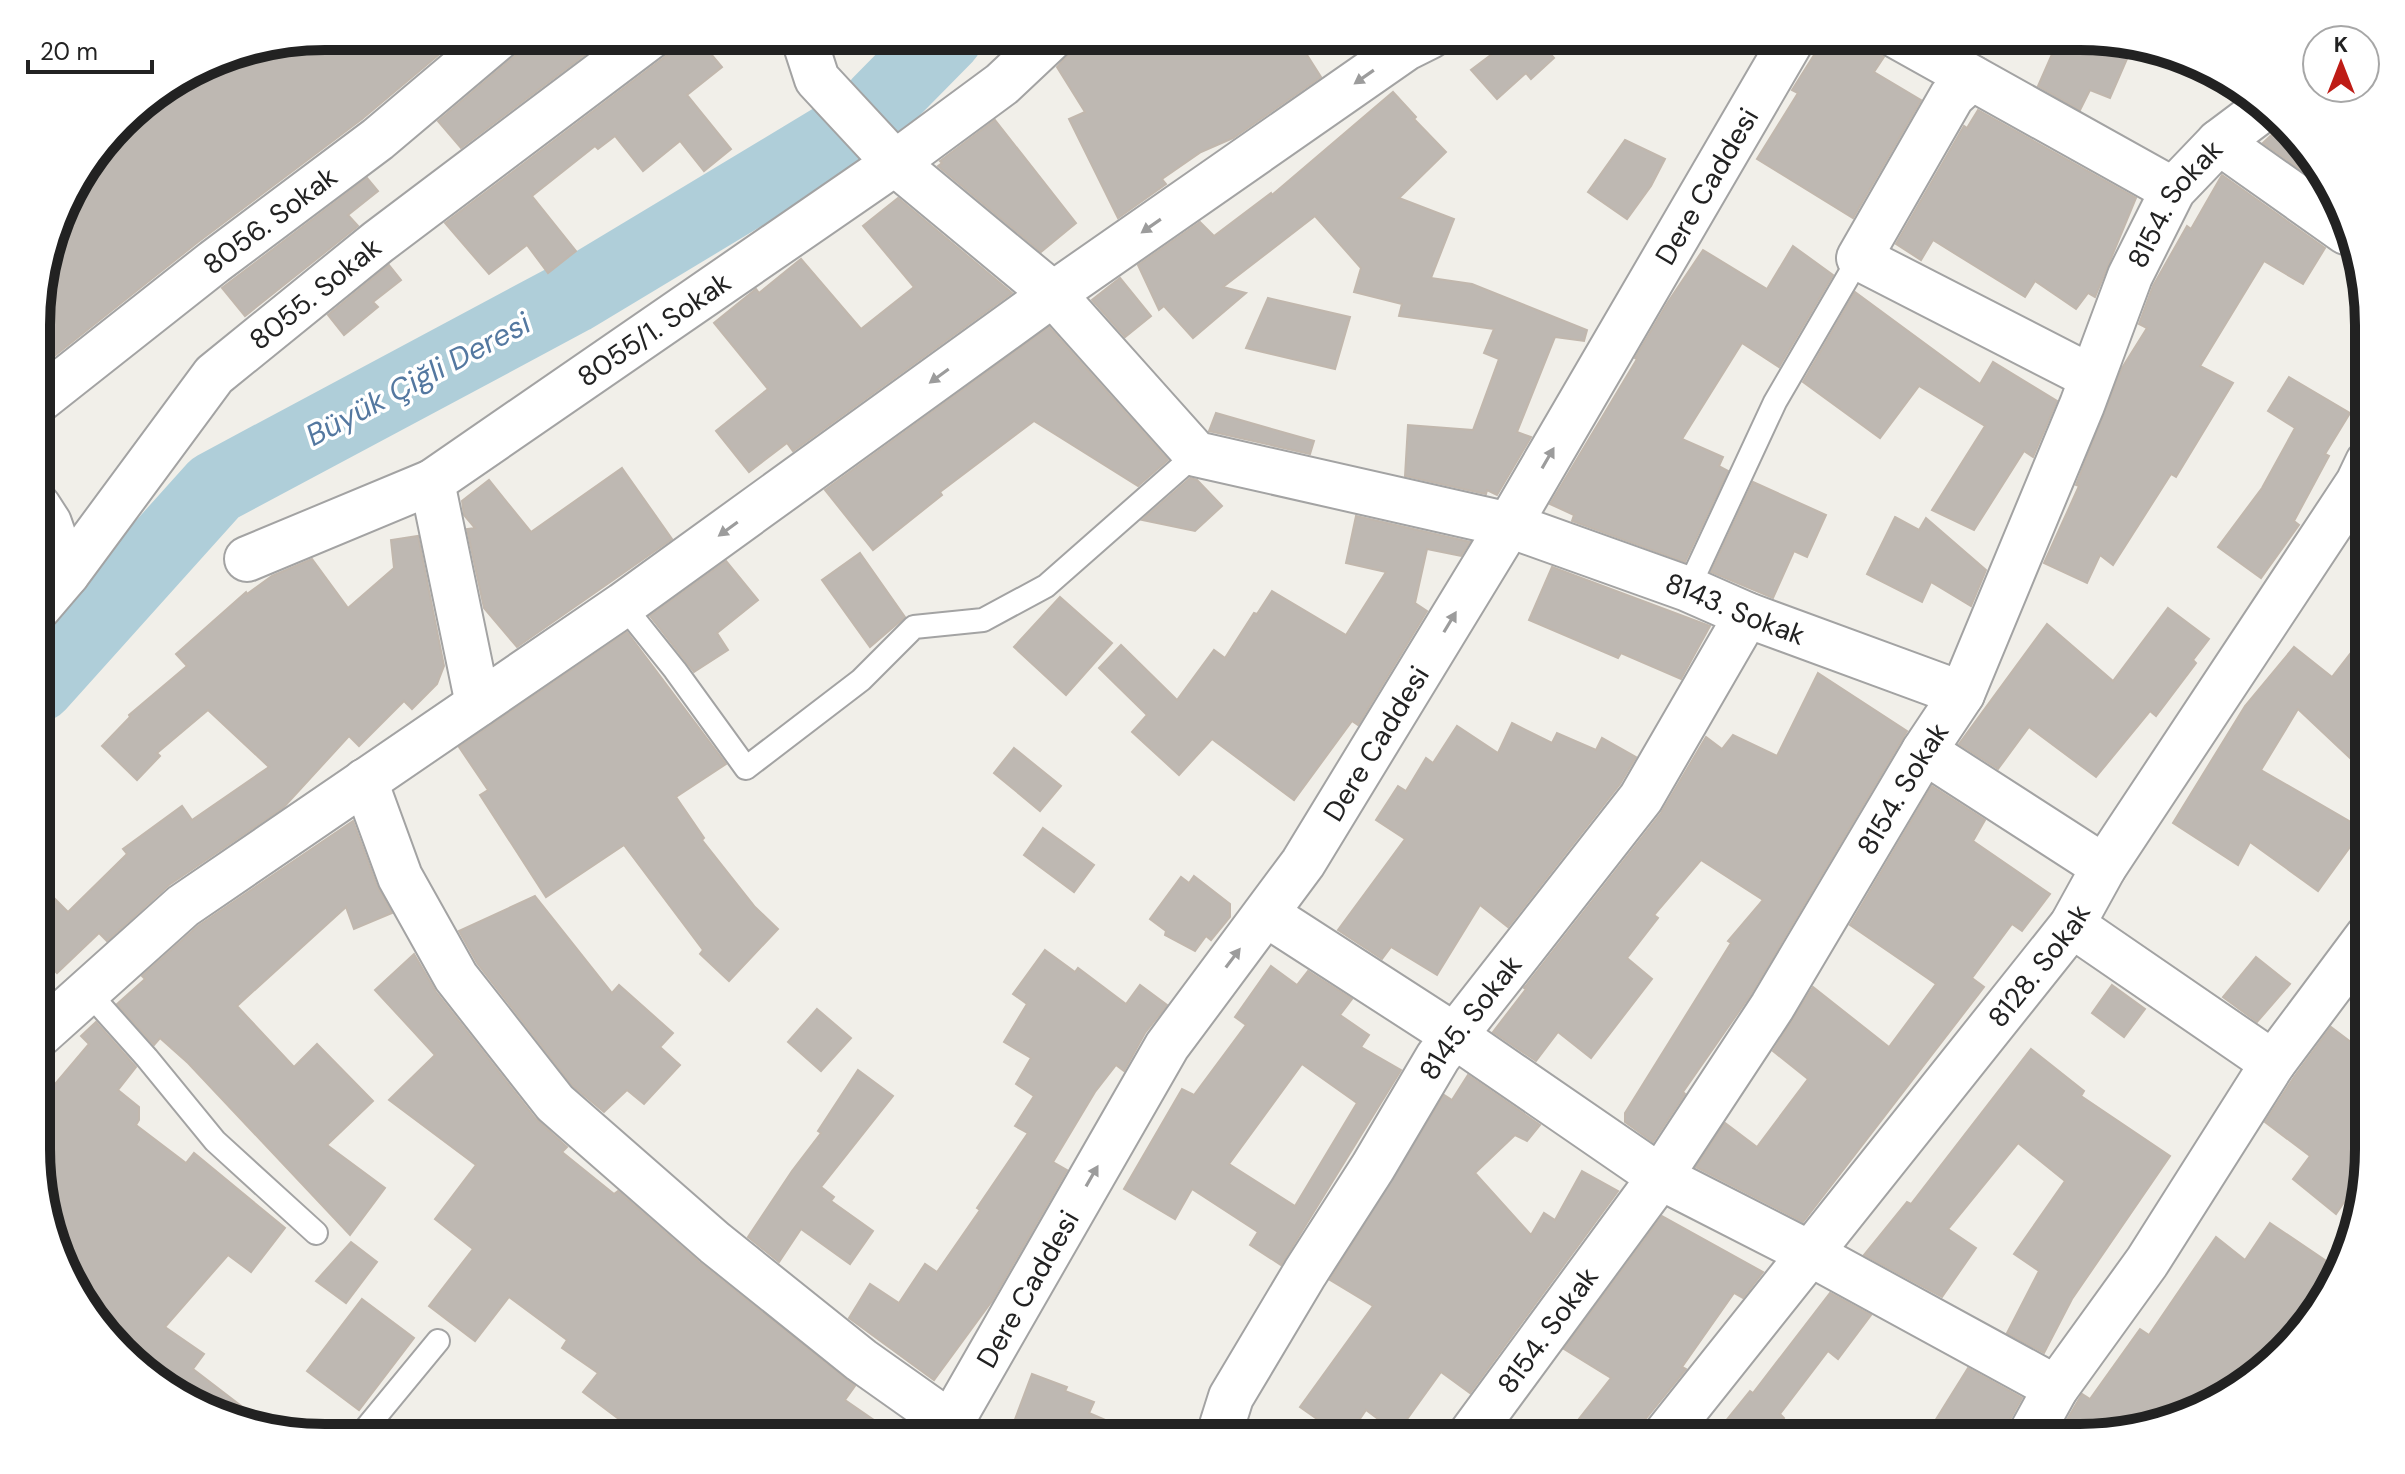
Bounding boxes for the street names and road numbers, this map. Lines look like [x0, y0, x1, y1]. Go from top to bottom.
street label: Dere Caddesi [1646, 101, 1767, 271]
street label: 8154. Sokak [2119, 131, 2230, 274]
street label: 8056. Sokak [195, 158, 344, 283]
street label: 8055. Sokak [241, 229, 389, 358]
street label: 8055/1. Sokak [570, 263, 738, 395]
street label: 8143. Sokak [1660, 564, 1810, 653]
street label: Dere Caddesi [1314, 659, 1437, 828]
street label: 8154. Sokak [1848, 715, 1957, 862]
street label: 8128. Sokak [1979, 897, 2099, 1035]
street label: 8145. Sokak [1410, 947, 1530, 1087]
street label: Dere Caddesi [968, 1204, 1087, 1374]
street label: 8154. Sokak [1488, 1259, 1606, 1401]

